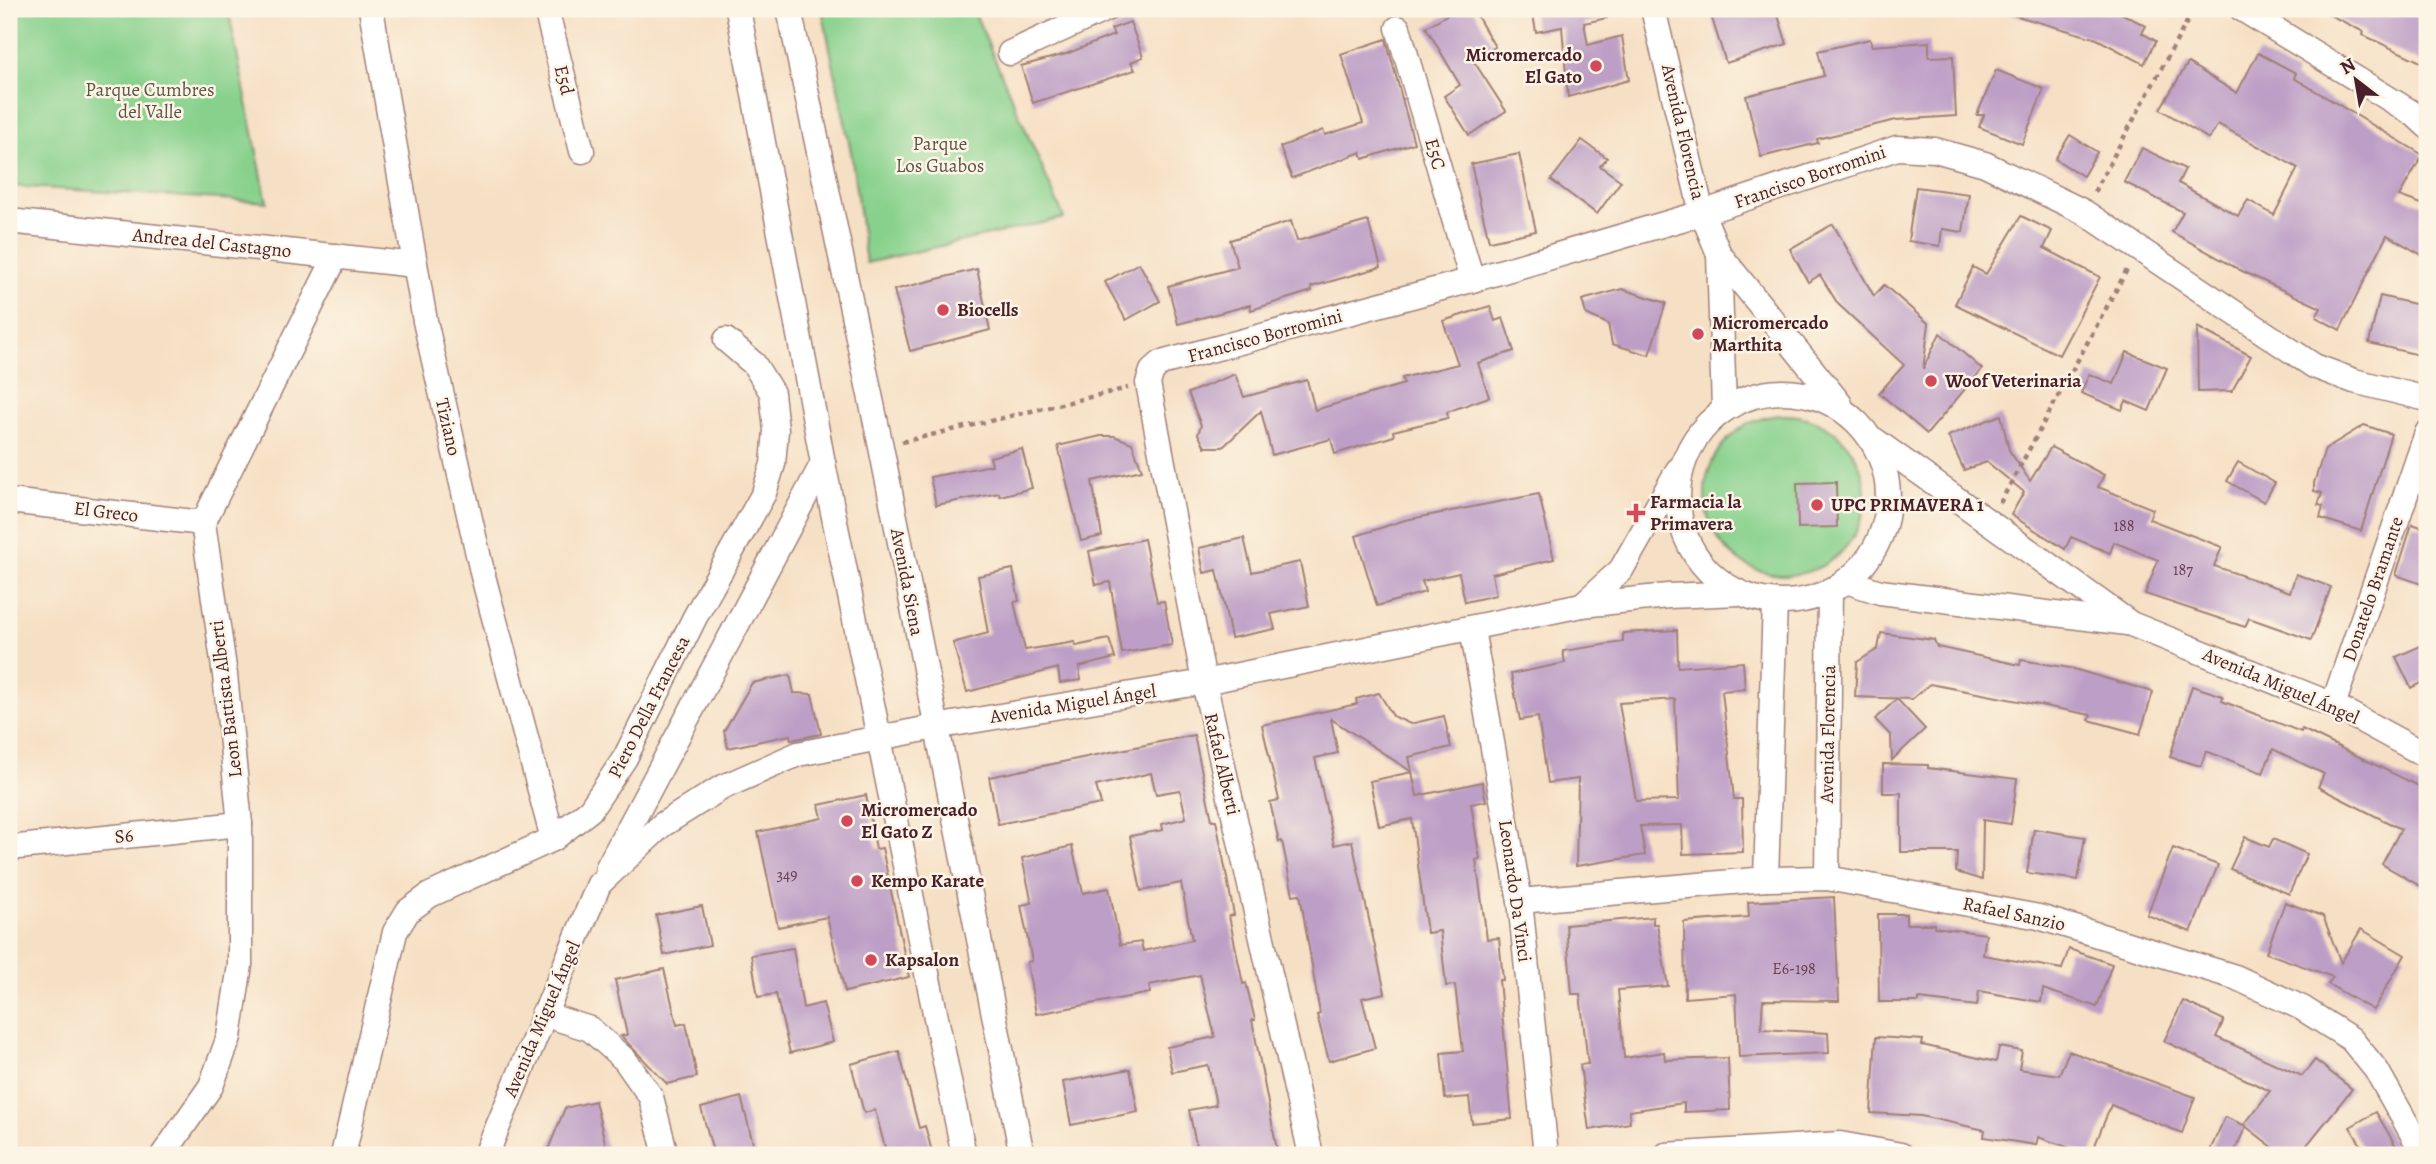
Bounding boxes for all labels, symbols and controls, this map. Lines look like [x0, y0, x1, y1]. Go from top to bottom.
place label: Micromercado El Gato [1465, 42, 1582, 90]
north arrow [2320, 46, 2390, 116]
text: N [2335, 51, 2361, 81]
marker: Micromercado El Gato [1588, 58, 1604, 74]
street label: Avenida Florencia [1655, 61, 1711, 202]
street label: E5d [548, 62, 580, 98]
park label: Parque Cumbres del Valle [85, 77, 215, 125]
park label: Parque Los Guabos [896, 131, 984, 179]
street label: E5C [1418, 135, 1452, 173]
street label: Francisco Borromini [1731, 139, 1889, 215]
street label: Andrea del Castagno [130, 222, 293, 264]
place label: Biocells [957, 297, 1019, 323]
marker: Biocells [935, 302, 951, 318]
street label: Francisco Borromini [1185, 303, 1345, 369]
place label: Micromercado Marthita [1712, 310, 1829, 358]
marker: Micromercado Marthita [1690, 326, 1706, 342]
place label: Woof Veterinaria [1944, 368, 2082, 394]
marker: Woof Veterinaria [1923, 373, 1939, 389]
street label: Tiziano [429, 396, 467, 458]
place label: Farmacia la Primavera [1650, 489, 1743, 537]
place label: UPC PRIMAVERA 1 [1831, 492, 1984, 518]
street label: El Greco [72, 495, 140, 529]
marker: UPC PRIMAVERA 1 [1809, 497, 1825, 513]
marker: Farmacia la Primavera [1628, 505, 1644, 521]
street label: Donatelo Bramante [2336, 513, 2410, 665]
house number: 188 [2114, 515, 2135, 537]
street label: Avenida Siena [884, 525, 930, 638]
house number: 187 [2173, 559, 2193, 581]
street label: Leon Battista Alberti [203, 619, 249, 779]
street label: Piero Della Francesa [602, 631, 696, 783]
street label: Avenida Miguel Ángel [2198, 641, 2364, 731]
street label: Avenida Florencia [1814, 665, 1842, 804]
street label: Avenida Miguel Ángel [987, 678, 1158, 730]
street label: Rafael Alberti [1198, 710, 1246, 818]
place label: Micromercado El Gato Z [861, 797, 978, 845]
marker: Micromercado El Gato Z [839, 813, 855, 829]
street label: Leonardo Da Vinci [1492, 818, 1538, 964]
street label: S6 [113, 822, 135, 850]
house number: 349 [776, 864, 798, 886]
place label: Kempo Karate [871, 868, 984, 894]
marker: Kempo Karate [849, 873, 865, 889]
street label: Rafael Sanzio [1960, 890, 2068, 938]
street label: Avenida Miguel Ángel [497, 936, 587, 1102]
place label: Kapsalon [885, 947, 959, 973]
marker: Kapsalon [863, 952, 879, 968]
house number: E6-198 [1772, 958, 1816, 980]

